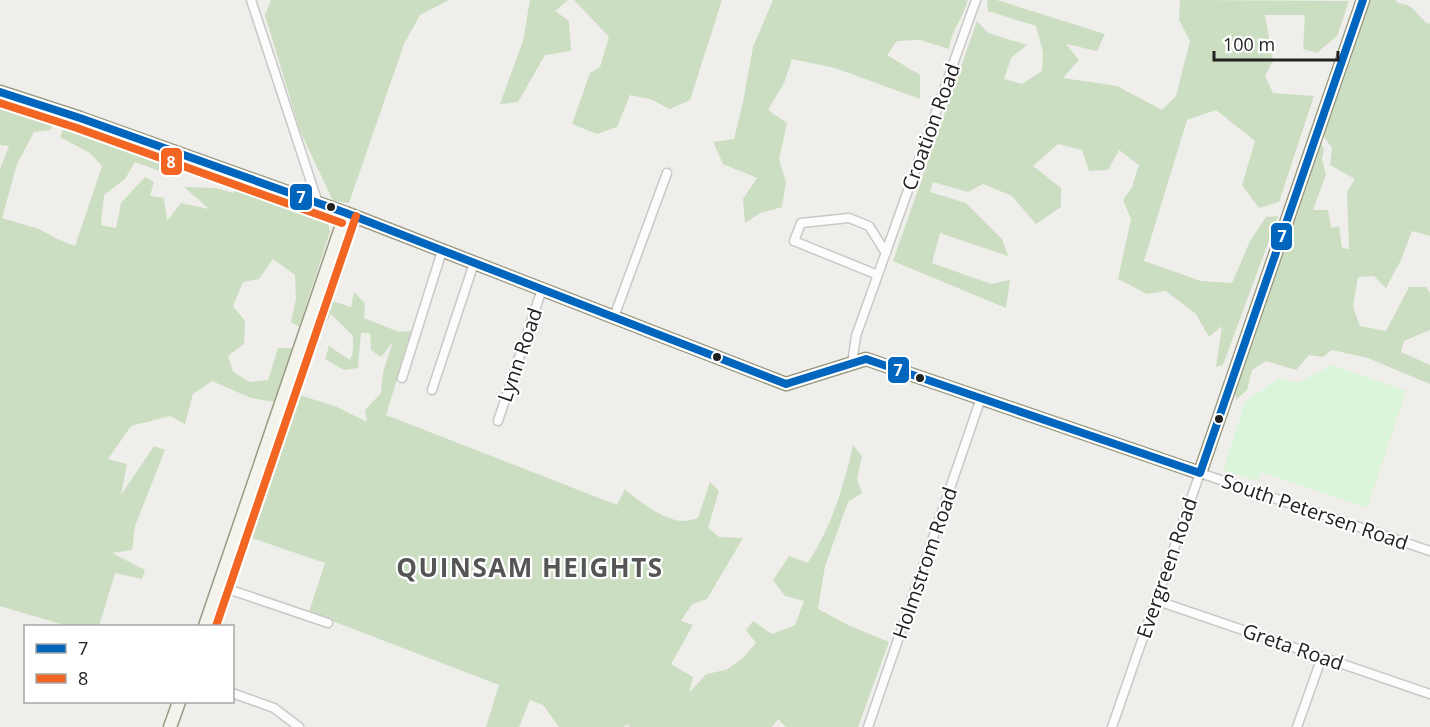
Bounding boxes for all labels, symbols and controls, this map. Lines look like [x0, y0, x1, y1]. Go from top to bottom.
scale bar [1214, 24, 1338, 62]
text: 100 m [1223, 32, 1275, 56]
street label: Croation Road [895, 60, 966, 194]
line badge: 8 [160, 147, 183, 176]
text: 8 [166, 151, 176, 173]
line badge: 7 [289, 183, 313, 211]
text: 7 [296, 186, 306, 208]
unlabelled marker [325, 201, 337, 213]
line badge: 7 [1270, 222, 1293, 251]
text: 7 [1277, 225, 1287, 247]
street label: Lynn Road [491, 304, 548, 406]
unlabelled marker [711, 351, 723, 363]
line badge: 7 [887, 356, 910, 384]
text: 7 [893, 359, 903, 381]
unlabelled marker [914, 372, 926, 384]
unlabelled marker [1213, 413, 1225, 425]
street label: South Petersen Road [1218, 467, 1412, 556]
street label: Holmstrom Road [886, 483, 963, 642]
street label: Evergreen Road [1130, 494, 1203, 642]
district label: QUINSAM HEIGHTS [396, 549, 664, 585]
street label: Greta Road [1239, 617, 1347, 676]
legend [24, 625, 234, 703]
text: 7 [78, 636, 88, 660]
text: 8 [78, 666, 88, 690]

